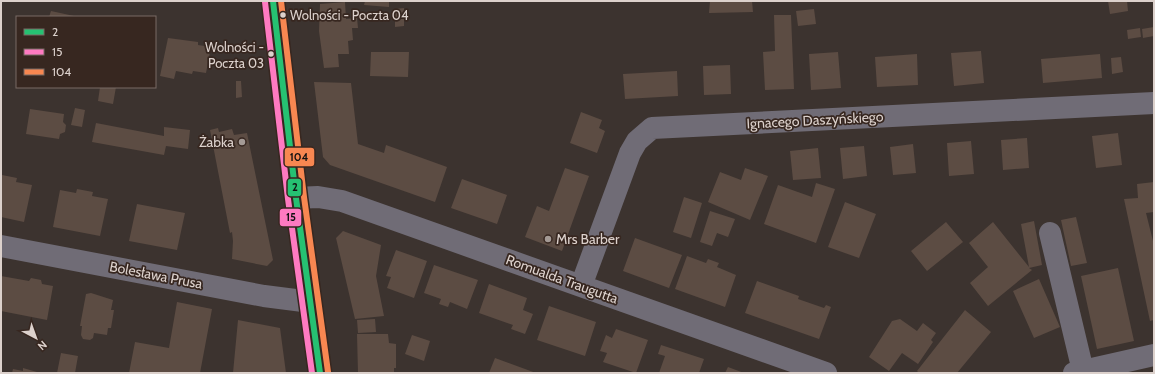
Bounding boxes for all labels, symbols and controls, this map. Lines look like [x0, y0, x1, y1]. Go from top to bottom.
place label: Wolności - Poczta 04 [290, 7, 409, 23]
marker: Wolności - Poczta 04 [278, 10, 288, 20]
legend [16, 16, 156, 88]
text: 2 [52, 24, 58, 39]
place label: Wolności - Poczta 03 [205, 39, 264, 71]
text: 15 [52, 44, 62, 59]
marker: Wolności - Poczta 03 [266, 49, 276, 59]
text: 104 [52, 64, 71, 79]
street label: Ignacego Daszyńskiego [746, 107, 884, 133]
place label: Żabka [199, 133, 234, 151]
marker: Żabka [237, 137, 247, 147]
line badge: 104 [284, 147, 315, 167]
text: 104 [290, 150, 308, 164]
line badge: 2 [287, 178, 302, 197]
text: 2 [292, 180, 298, 194]
line badge: 15 [279, 208, 302, 227]
text: 15 [286, 210, 296, 224]
place label: Mrs Barber [556, 230, 620, 248]
marker: Mrs Barber [543, 234, 553, 244]
street label: Romualda Traugutta [503, 250, 621, 308]
street label: Bolesława Prusa [108, 257, 204, 293]
north arrow [16, 318, 56, 358]
text: N [35, 338, 50, 353]

